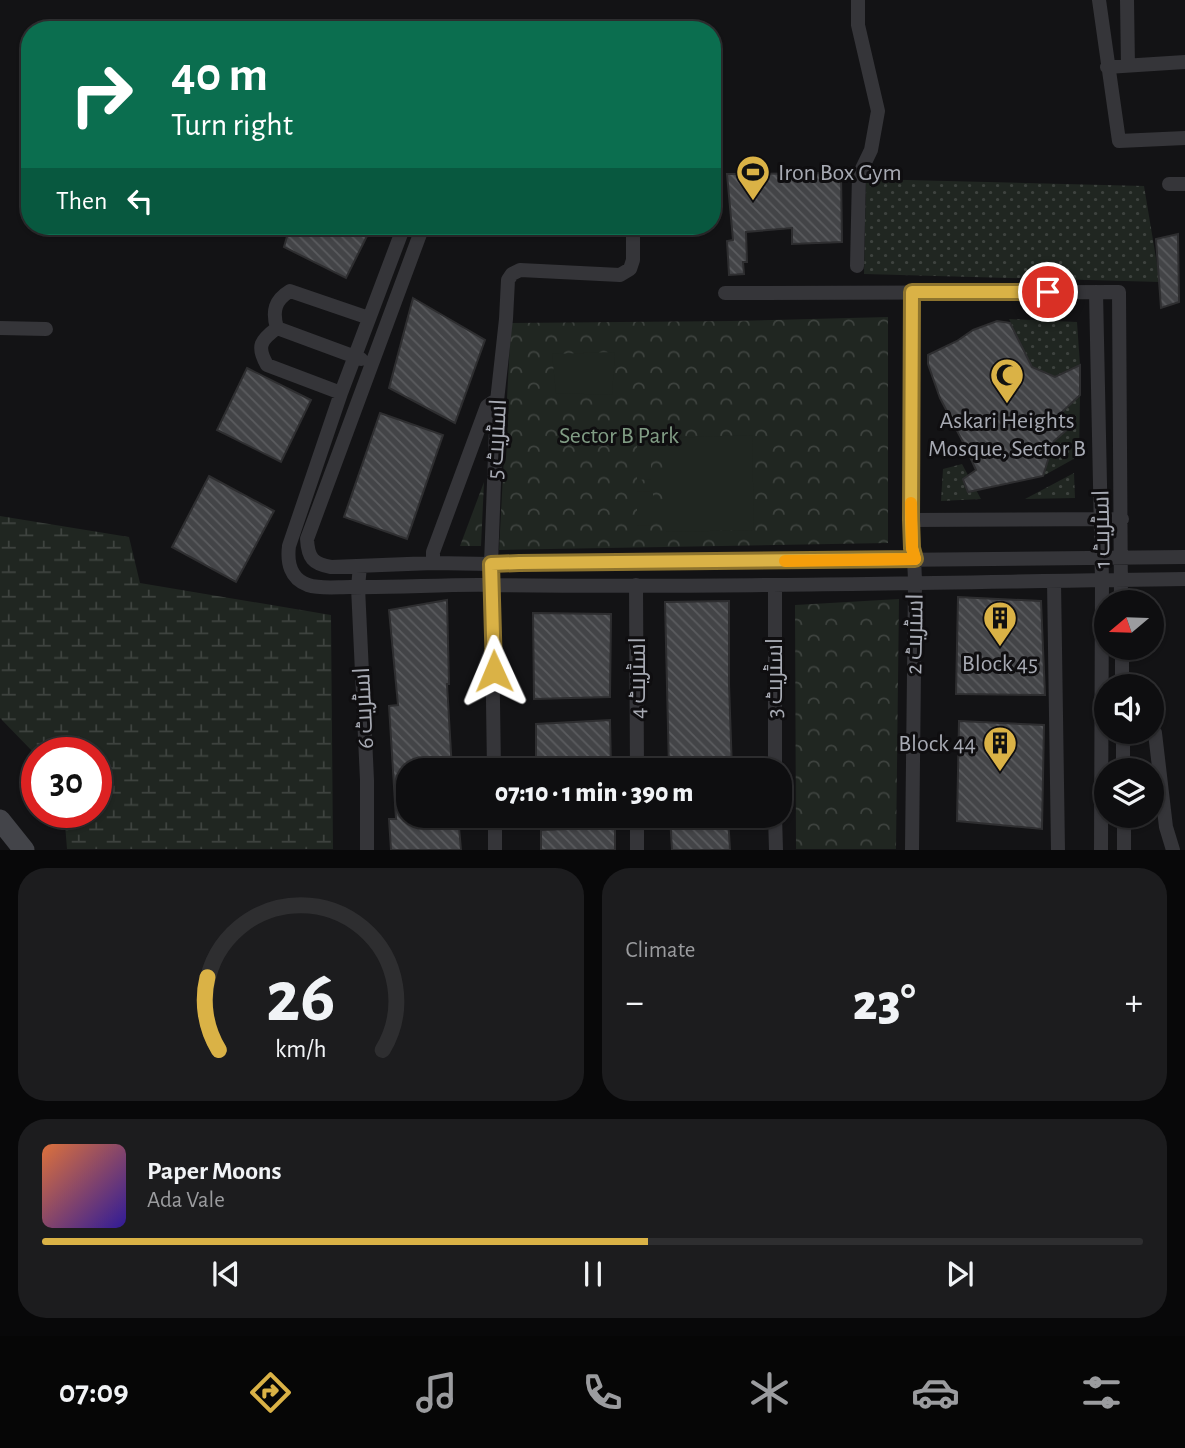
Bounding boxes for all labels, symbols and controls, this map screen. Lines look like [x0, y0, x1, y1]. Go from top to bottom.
icon: right [56, 49, 147, 140]
text: 40 m [171, 51, 268, 100]
text: Turn right [171, 109, 293, 141]
sports icon: Iron Box Gym [734, 153, 772, 202]
place label: Iron Box Gym [778, 161, 902, 185]
icon: left [121, 182, 159, 220]
text: Then [56, 188, 107, 214]
pin [1018, 262, 1078, 322]
icon: arrive [1029, 273, 1067, 311]
mosque icon: Askari Heights Mosque, Sector B [988, 356, 1026, 405]
street label: اسٹریٹ 5 [483, 398, 511, 480]
place label: Askari Heights Mosque, Sector B [928, 409, 1086, 461]
park label: Sector B Park [559, 424, 679, 448]
street label: اسٹریٹ 1 [1089, 489, 1115, 569]
north arrow [1094, 590, 1164, 660]
map controls [1094, 590, 1164, 828]
street label: اسٹریٹ 2 [902, 593, 928, 675]
building icon: Block 45 [981, 599, 1019, 648]
position arrow [457, 634, 531, 708]
street label: اسٹریٹ 4 [626, 637, 650, 719]
street label: اسٹریٹ 3 [763, 638, 787, 718]
place label: Block 45 [962, 652, 1038, 676]
street label: اسٹریٹ 6 [350, 666, 378, 749]
button: sound [1094, 674, 1164, 744]
building icon: Block 44 [981, 724, 1019, 773]
place label: Block 44 [898, 732, 976, 756]
speed limit sign: 30 [21, 737, 112, 828]
button: layers [1094, 758, 1164, 828]
text: 07:10 · 1 min · 390 m [495, 780, 693, 806]
text: Climate [626, 939, 695, 962]
text: 26 [266, 963, 335, 1036]
text: 23° [853, 977, 916, 1029]
text: − [626, 984, 644, 1022]
text: + [1125, 984, 1143, 1022]
text: km/h [275, 1037, 327, 1062]
text: Paper Moons [147, 1158, 282, 1184]
text: Ada Vale [147, 1189, 225, 1212]
icon: previous [207, 1255, 245, 1293]
icon: pause [574, 1255, 612, 1293]
icon: next [941, 1255, 979, 1293]
icon: directions [246, 1368, 295, 1417]
icon: music [412, 1368, 461, 1417]
icon: phone [578, 1368, 627, 1417]
icon: climate [745, 1368, 794, 1417]
icon: car [911, 1368, 960, 1417]
icon: filters [1077, 1368, 1126, 1417]
text: 07:09 [59, 1376, 129, 1408]

